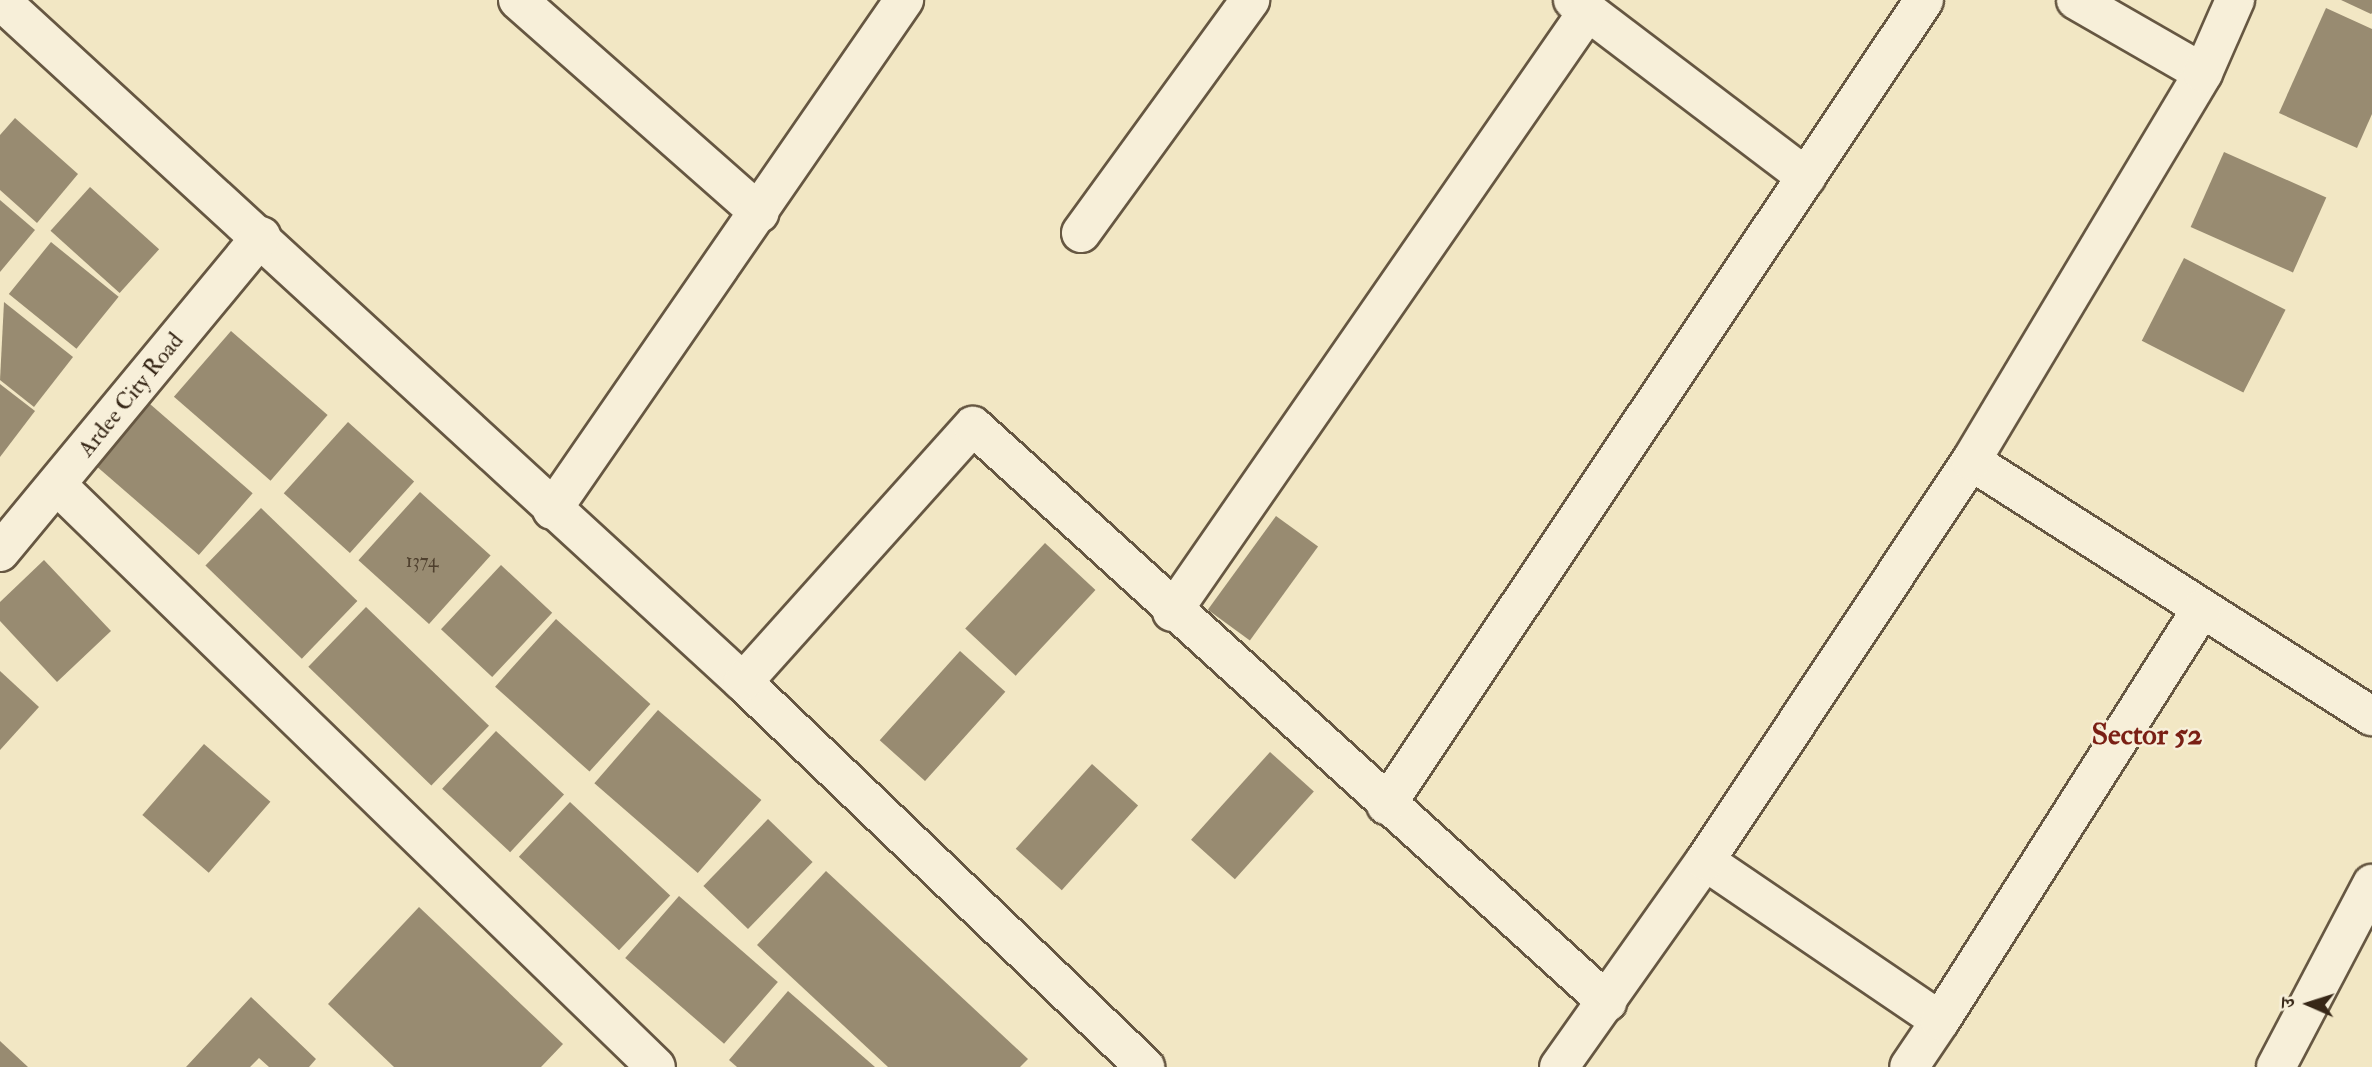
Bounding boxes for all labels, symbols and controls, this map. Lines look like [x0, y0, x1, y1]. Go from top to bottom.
street label: Ardee City Road [73, 327, 189, 463]
house number: 1374 [406, 551, 438, 573]
district label: Sector 52 [2091, 717, 2203, 753]
north arrow [2274, 969, 2344, 1039]
text: उ [2276, 997, 2300, 1008]

